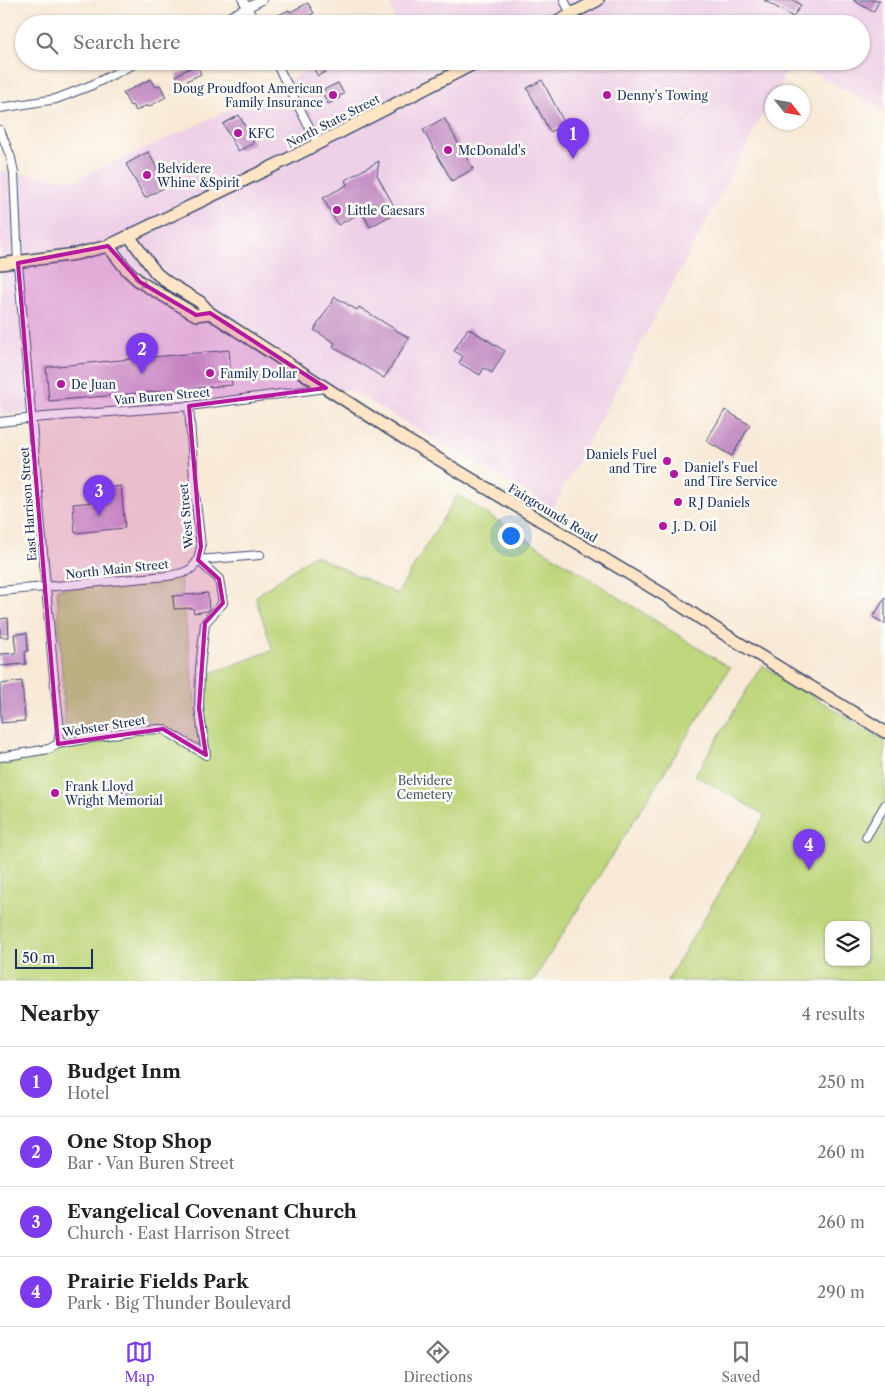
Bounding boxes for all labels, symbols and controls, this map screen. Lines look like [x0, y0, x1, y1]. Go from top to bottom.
search box [15, 15, 870, 70]
icon: search [33, 29, 61, 57]
text: Search here [73, 31, 181, 54]
place label: Doug Proudfoot American Family Insurance [173, 81, 323, 110]
north arrow [765, 85, 810, 130]
place label: Denny's Towing [617, 88, 708, 103]
marker: Doug Proudfoot American Family Insurance [327, 89, 339, 101]
marker: Denny's Towing [601, 89, 613, 101]
street label: North State Street [284, 91, 383, 151]
pin: 1 [557, 118, 589, 159]
place label: KFC [248, 126, 274, 141]
marker: KFC [232, 127, 244, 139]
place label: McDonald's [458, 143, 526, 158]
marker: McDonald's [442, 144, 454, 156]
place label: Belvidere Whine &Spirit [156, 161, 241, 190]
marker: Belvidere Whine &Spirit [141, 169, 153, 181]
place label: Little Caesars [347, 203, 425, 218]
marker: Little Caesars [331, 204, 343, 216]
one-way arrow [133, 276, 147, 287]
pin: 2 [126, 333, 158, 374]
place label: Family Dollar [220, 366, 297, 381]
marker: Family Dollar [204, 367, 216, 379]
place label: De Juan [71, 377, 117, 392]
marker: De Juan [55, 378, 67, 390]
street label: Van Buren Street [112, 384, 212, 408]
street label: East Harrison Street [16, 445, 39, 562]
place label: Daniels Fuel and Tire [586, 447, 657, 476]
marker: Daniels Fuel and Tire [661, 455, 673, 467]
place label: Daniel's Fuel and Tire Service [684, 460, 778, 489]
marker: Daniel's Fuel and Tire Service [668, 468, 680, 480]
pin: 3 [83, 475, 115, 516]
street label: Fairgrounds Road [506, 480, 601, 546]
street label: West Street [176, 482, 196, 550]
place label: R J Daniels [688, 495, 750, 510]
marker: R J Daniels [672, 496, 684, 508]
place label: J. D. Oil [671, 519, 717, 534]
marker: J. D. Oil [657, 520, 669, 532]
your location [498, 523, 524, 549]
street label: North Main Street [65, 556, 170, 582]
street label: Webster Street [60, 712, 148, 740]
park label: Belvidere Cemetery [397, 773, 454, 802]
place label: Frank Lloyd Wright Memorial [64, 779, 163, 808]
marker: Frank Lloyd Wright Memorial [49, 787, 61, 799]
pin: 4 [793, 829, 825, 870]
map controls [825, 921, 870, 966]
button: layers [825, 921, 870, 966]
scale bar [15, 946, 92, 969]
text: 50 m [22, 949, 55, 967]
text: Nearby [20, 1001, 99, 1026]
text: 4 results [802, 1004, 865, 1024]
text: Budget Inm [67, 1060, 181, 1083]
text: 1 [32, 1072, 40, 1092]
text: 250 m [818, 1072, 865, 1092]
text: Hotel [67, 1083, 110, 1103]
text: One Stop Shop [67, 1130, 212, 1153]
text: 2 [31, 1142, 41, 1162]
text: 260 m [817, 1142, 865, 1162]
text: Bar · Van Buren Street [67, 1153, 234, 1173]
text: Evangelical Covenant Church [67, 1200, 357, 1223]
text: 3 [31, 1212, 41, 1232]
text: 260 m [817, 1212, 865, 1232]
text: Church · East Harrison Street [67, 1223, 290, 1243]
text: Prairie Fields Park [67, 1270, 248, 1293]
text: 4 [31, 1282, 41, 1302]
text: 290 m [817, 1282, 865, 1302]
text: Park · Big Thunder Boulevard [67, 1293, 291, 1313]
tab: Map [124, 1338, 155, 1386]
tab: Directions [403, 1338, 473, 1386]
tab: Saved [722, 1338, 760, 1386]

